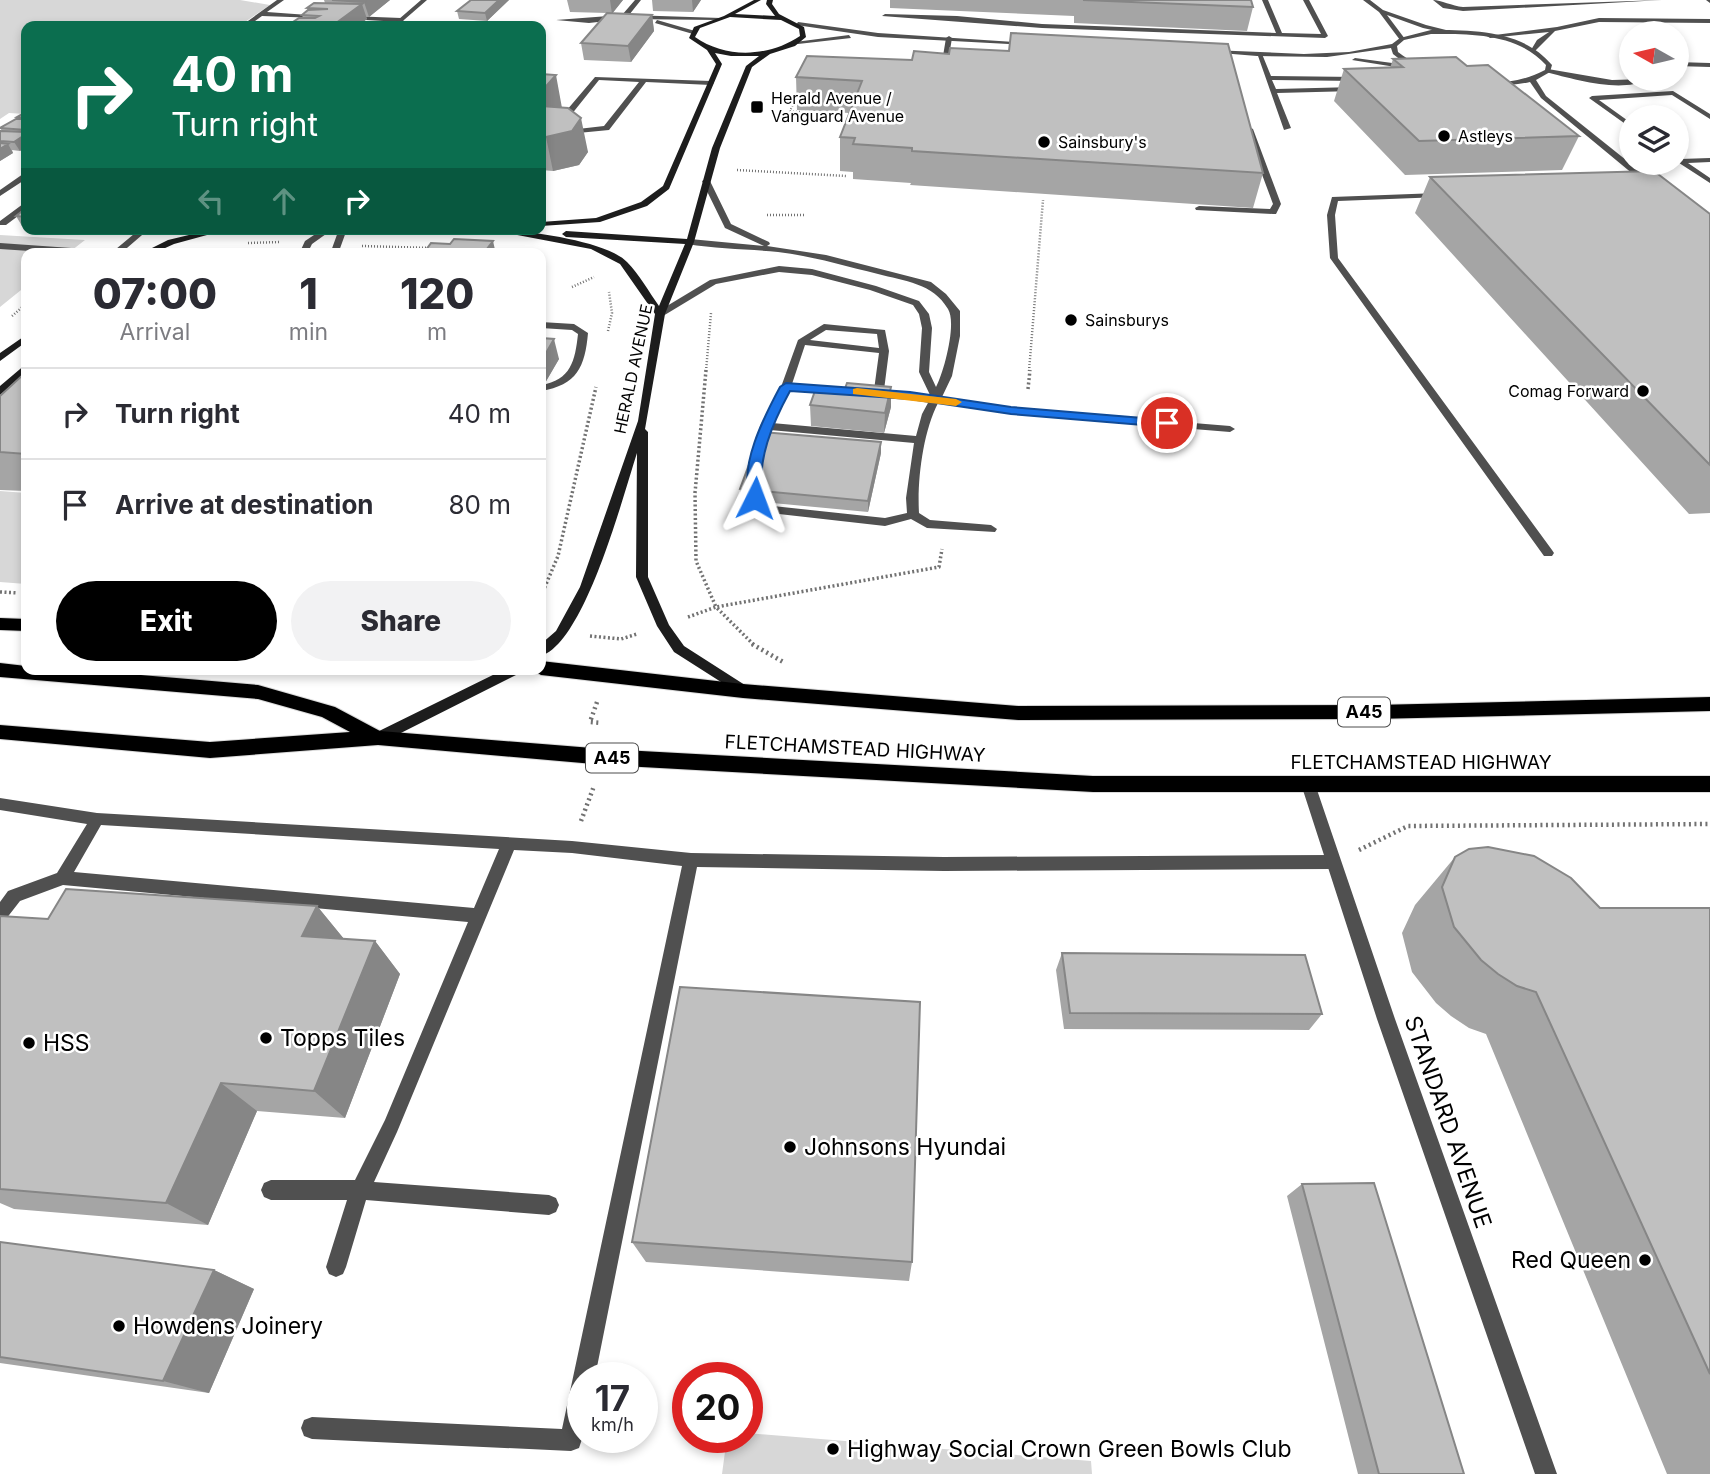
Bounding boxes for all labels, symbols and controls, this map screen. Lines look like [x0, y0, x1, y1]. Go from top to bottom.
north arrow [1619, 21, 1689, 91]
map controls [1619, 21, 1689, 175]
text: 40 m [171, 45, 294, 104]
icon: right [56, 49, 147, 140]
place label: Herald Avenue / Vanguard Avenue [771, 88, 904, 126]
marker: Herald Avenue / Vanguard Avenue [749, 99, 765, 115]
text: Turn right [171, 105, 318, 144]
button: layers [1619, 105, 1689, 175]
place label: Astleys [1458, 126, 1513, 146]
marker: Astleys [1436, 128, 1452, 144]
place label: Sainsbury's [1058, 132, 1147, 152]
marker: Sainsbury's [1036, 134, 1052, 150]
icon: left [192, 182, 230, 220]
icon: ahead [265, 182, 303, 220]
icon: right [338, 182, 376, 220]
text: 07:00 [93, 268, 217, 319]
text: 1 [299, 268, 318, 319]
text: 120 [400, 268, 474, 319]
street label: HERALD AVENUE [609, 302, 657, 436]
place label: Sainsburys [1085, 310, 1169, 330]
marker: Sainsburys [1063, 312, 1079, 328]
text: Arrival [120, 318, 190, 346]
text: min [289, 318, 328, 346]
text: m [427, 318, 447, 346]
place label: Comag Forward [1508, 381, 1629, 401]
marker: Comag Forward [1635, 383, 1651, 399]
pin [1137, 393, 1197, 453]
icon: right [56, 395, 94, 433]
text: Turn right [115, 398, 240, 429]
text: 40 m [448, 398, 511, 429]
icon: arrive [1148, 404, 1186, 442]
position arrow [718, 461, 792, 535]
icon: arrive [56, 486, 94, 524]
text: Arrive at destination [115, 489, 374, 520]
text: 80 m [448, 489, 511, 520]
button: Exit [56, 581, 277, 661]
button: Share [291, 581, 511, 661]
road number: A45 [1338, 698, 1390, 726]
street label: FLETCHAMSTEAD HIGHWAY [724, 730, 986, 767]
road number: A45 [586, 744, 638, 772]
street label: FLETCHAMSTEAD HIGHWAY [1290, 751, 1552, 774]
street label: STANDARD AVENUE [1399, 1012, 1497, 1232]
place label: Topps Tiles [280, 1024, 405, 1052]
place label: HSS [43, 1029, 90, 1057]
marker: Topps Tiles [258, 1030, 274, 1046]
marker: HSS [21, 1035, 37, 1051]
place label: Johnsons Hyundai [804, 1133, 1006, 1161]
marker: Johnsons Hyundai [782, 1139, 798, 1155]
place label: Red Queen [1511, 1246, 1631, 1274]
marker: Red Queen [1637, 1252, 1653, 1268]
place label: Howdens Joinery [133, 1312, 323, 1340]
marker: Howdens Joinery [111, 1318, 127, 1334]
speed limit sign: 20 [672, 1362, 763, 1453]
text: 17 [595, 1377, 630, 1419]
text: km/h [591, 1414, 634, 1435]
place label: Highway Social Crown Green Bowls Club [847, 1435, 1292, 1463]
marker: Highway Social Crown Green Bowls Club [825, 1441, 841, 1457]

